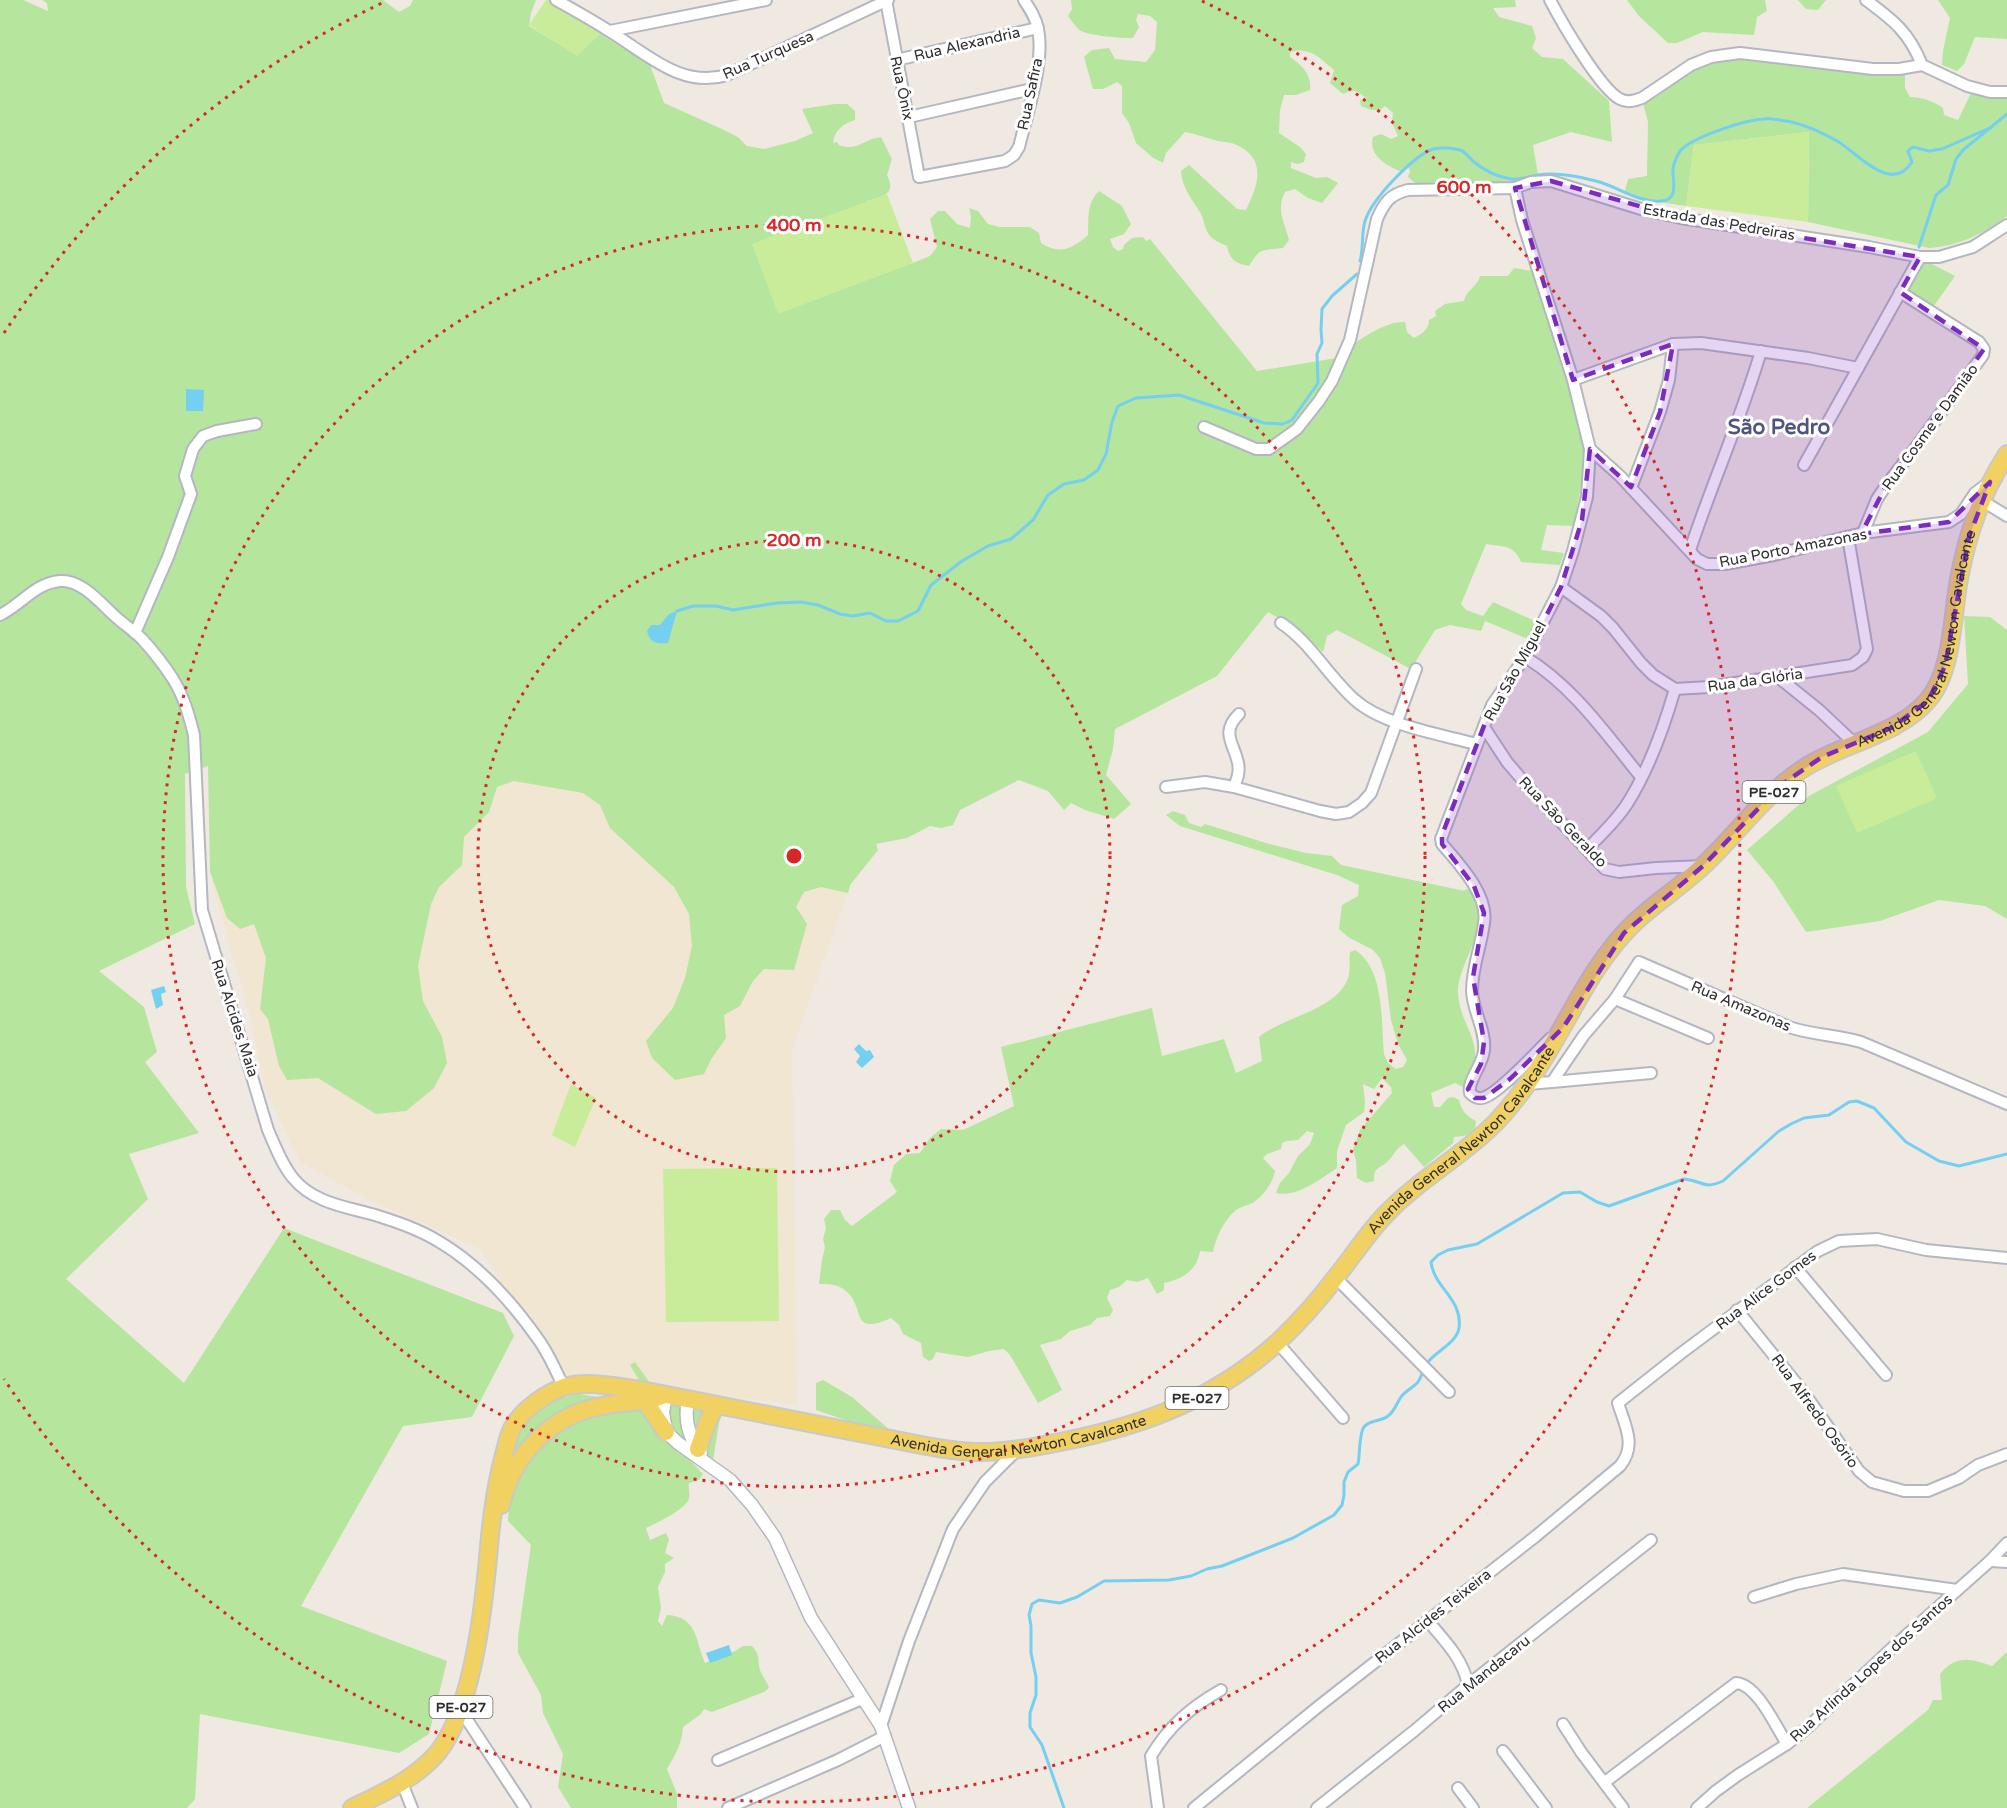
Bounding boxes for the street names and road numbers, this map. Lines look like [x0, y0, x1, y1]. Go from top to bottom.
street label: Rua Alexandria [912, 23, 1022, 65]
street label: Rua Turquesa [720, 27, 816, 83]
street label: Rua Ônix [886, 54, 918, 122]
street label: Rua Safira [1014, 56, 1046, 132]
street label: Estrada das Pedreiras [1641, 200, 1797, 244]
street label: Rua Cosme e Damião [1878, 360, 1982, 494]
street label: Rua Porto Amazonas [1718, 525, 1868, 571]
street label: Avenida General Newton Cavalcante [1854, 528, 1979, 751]
street label: Rua São Miguel [1480, 618, 1550, 724]
street label: Rua da Glória [1706, 664, 1804, 696]
street label: Rua São Geraldo [1515, 773, 1611, 871]
road number: PE-027 [1742, 781, 1806, 803]
street label: Rua Alcides Maia [207, 957, 263, 1079]
street label: Rua Amazonas [1688, 977, 1794, 1035]
street label: Avenida General Newton Cavalcante [1363, 1043, 1558, 1238]
street label: Rua Alice Gomes [1712, 1246, 1820, 1334]
street label: Rua Alfredo Osório [1768, 1351, 1862, 1471]
road number: PE-027 [1166, 1387, 1228, 1409]
street label: Avenida General Newton Cavalcante [889, 1411, 1149, 1461]
street label: Rua Alcides Teixeira [1371, 1565, 1495, 1667]
street label: Rua Arlinda Lopes dos Santos [1786, 1590, 1956, 1746]
street label: Rua Mandacaru [1434, 1631, 1534, 1717]
road number: PE-027 [430, 1696, 492, 1718]

